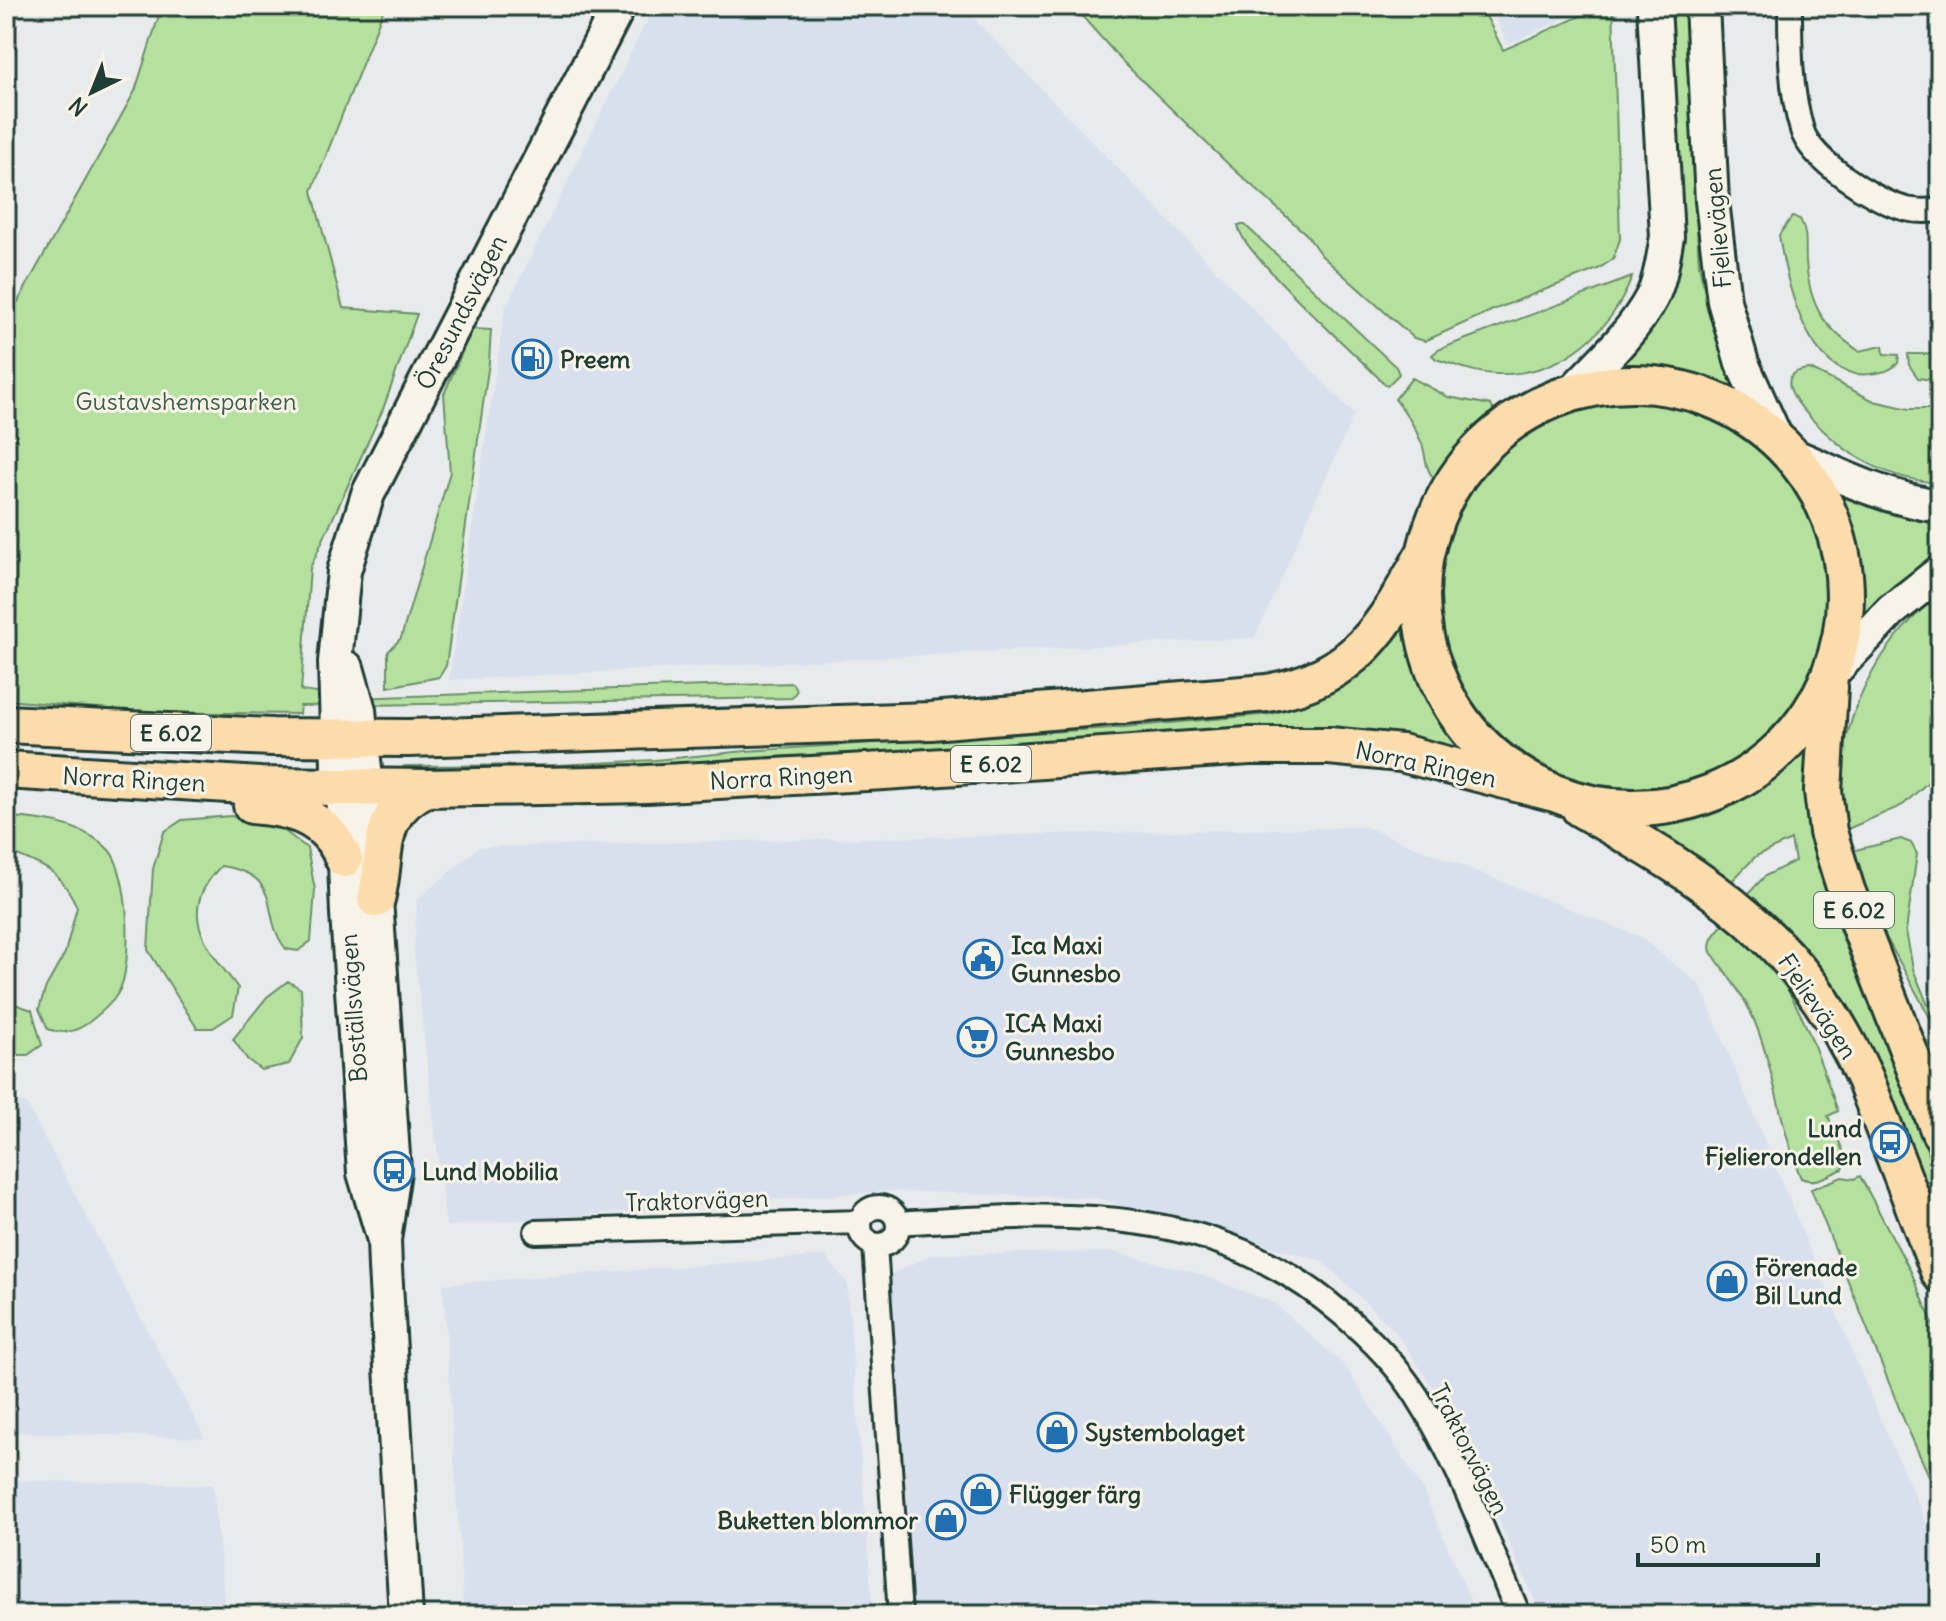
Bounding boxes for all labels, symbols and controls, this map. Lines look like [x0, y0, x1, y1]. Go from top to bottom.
north arrow [52, 52, 132, 132]
text: N [63, 91, 93, 122]
street label: Fjelievägen [1697, 166, 1737, 290]
street label: Öresundsvägen [409, 229, 513, 394]
fuel station icon: Preem [511, 338, 553, 380]
place label: Preem [560, 344, 630, 374]
park label: Gustavshemsparken [75, 386, 297, 416]
road number: E 6.02 [131, 715, 211, 751]
street label: Norra Ringen [1353, 734, 1499, 794]
road number: E 6.02 [951, 746, 1031, 782]
street label: Norra Ringen [709, 758, 853, 796]
street label: Norra Ringen [62, 760, 206, 798]
road number: E 6.02 [1814, 892, 1894, 928]
place label: Ica Maxi Gunnesbo [1011, 930, 1121, 988]
street label: Boställsvägen [333, 933, 373, 1083]
public building icon: Ica Maxi Gunnesbo [962, 938, 1004, 980]
street label: Fjelievägen [1772, 947, 1864, 1065]
place label: ICA Maxi Gunnesbo [1005, 1008, 1115, 1066]
supermarket icon: ICA Maxi Gunnesbo [956, 1016, 998, 1058]
place label: Lund Fjelierondellen [1705, 1113, 1862, 1171]
bus stop icon: Lund Fjelierondellen [1869, 1121, 1911, 1163]
bus stop icon: Lund Mobilia [373, 1150, 415, 1192]
place label: Lund Mobilia [422, 1156, 559, 1186]
street label: Traktorvägen [625, 1183, 769, 1217]
place label: Förenade Bil Lund [1755, 1252, 1858, 1310]
shop icon: Förenade Bil Lund [1706, 1260, 1748, 1302]
street label: Traktorvägen [1424, 1378, 1516, 1520]
shop icon: Systembolaget [1036, 1411, 1078, 1453]
place label: Systembolaget [1085, 1417, 1246, 1447]
shop icon: Flügger färg [960, 1473, 1002, 1515]
place label: Flügger färg [1009, 1479, 1141, 1509]
shop icon: Buketten blommor [925, 1499, 967, 1541]
place label: Buketten blommor [717, 1505, 918, 1535]
scale bar [1638, 1517, 1818, 1567]
text: 50 m [1650, 1529, 1706, 1559]

